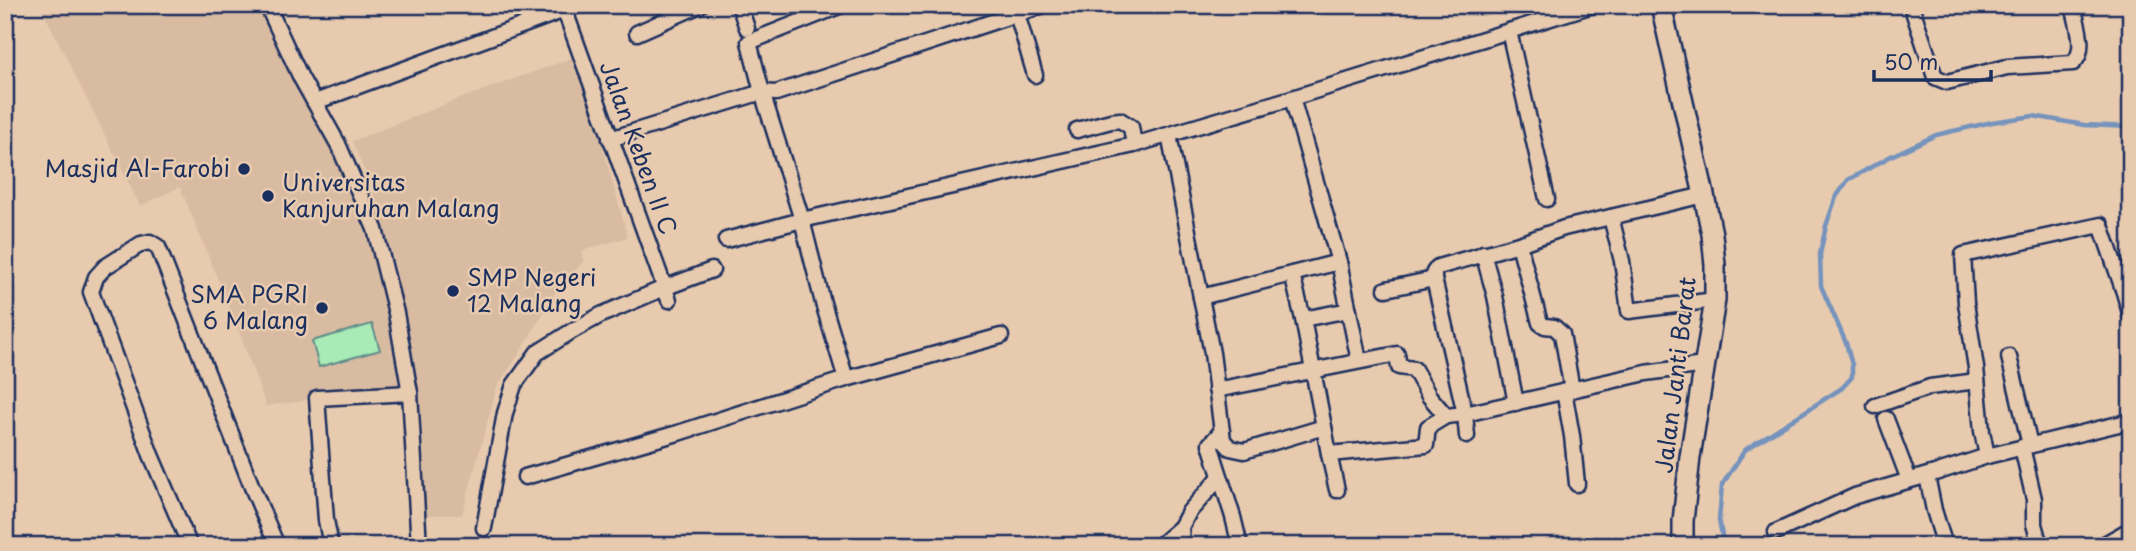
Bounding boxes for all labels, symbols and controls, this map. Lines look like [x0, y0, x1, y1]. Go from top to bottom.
scale bar [1874, 38, 1991, 82]
text: 50 m [1884, 45, 1938, 77]
street label: Jalan Keben II C [592, 56, 687, 239]
place label: Masjid Al-Farobi [45, 150, 230, 185]
marker: Masjid Al-Farobi [236, 161, 252, 177]
place label: Universitas Kanjuruhan Malang [282, 164, 500, 225]
marker: Universitas Kanjuruhan Malang [260, 188, 276, 204]
place label: SMP Negeri 12 Malang [467, 259, 596, 320]
street label: Jalan Janti Barat [1645, 275, 1704, 475]
place label: SMA PGRI 6 Malang [190, 276, 308, 337]
marker: SMP Negeri 12 Malang [445, 283, 461, 299]
marker: SMA PGRI 6 Malang [314, 300, 330, 316]

